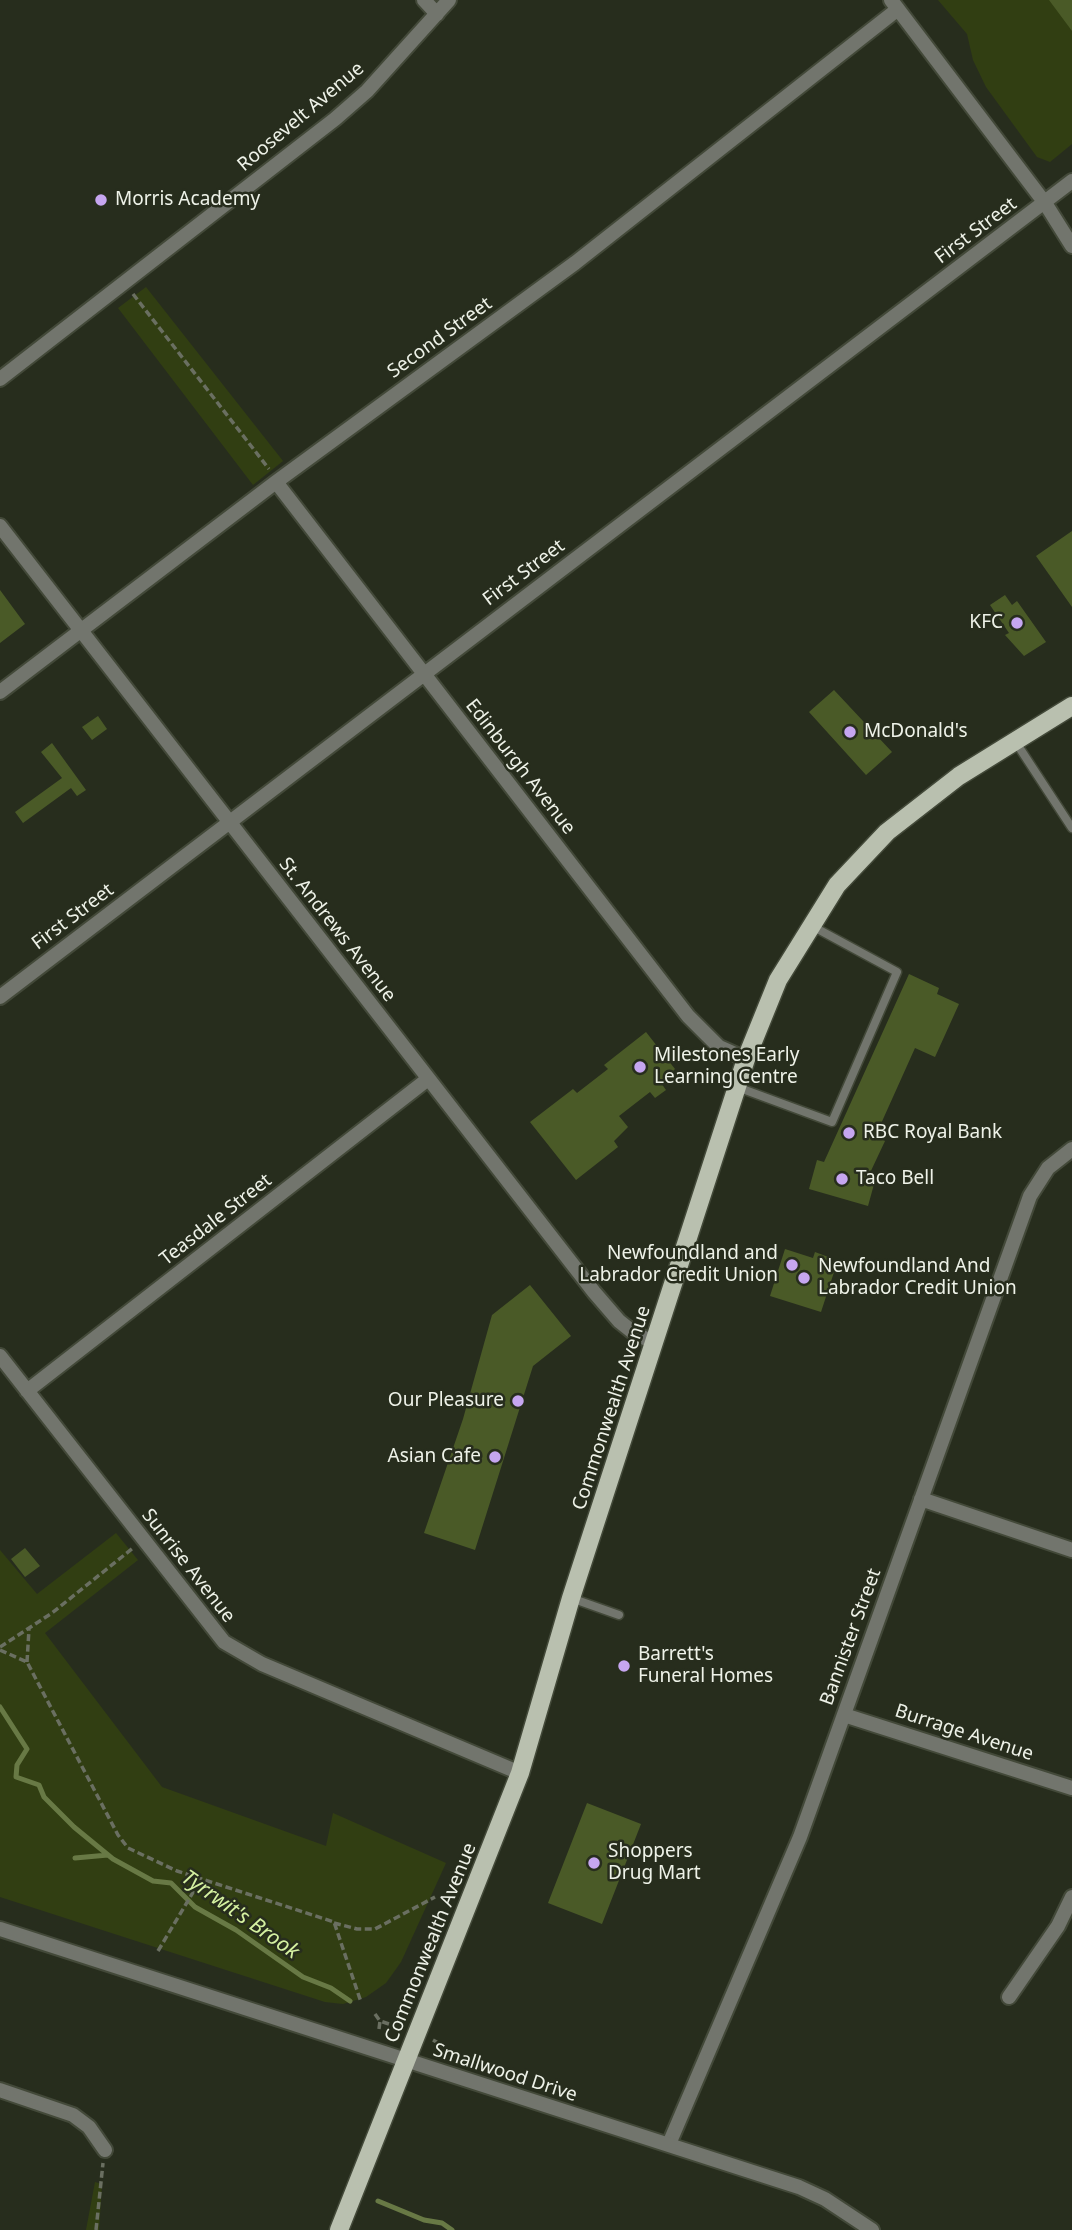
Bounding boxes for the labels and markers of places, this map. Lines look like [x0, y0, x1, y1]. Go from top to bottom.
place label: Morris Academy [115, 189, 260, 211]
marker: Morris Academy [93, 192, 109, 208]
place label: KFC [969, 612, 1003, 634]
marker: KFC [1009, 615, 1025, 631]
place label: McDonald's [864, 721, 968, 743]
marker: McDonald's [842, 724, 858, 740]
place label: Milestones Early Learning Centre [654, 1045, 799, 1089]
marker: Milestones Early Learning Centre [632, 1059, 648, 1075]
place label: RBC Royal Bank [863, 1122, 1002, 1144]
marker: RBC Royal Bank [841, 1125, 857, 1141]
place label: Taco Bell [856, 1168, 934, 1190]
marker: Taco Bell [834, 1171, 850, 1187]
place label: Newfoundland and Labrador Credit Union [579, 1243, 778, 1287]
place label: Newfoundland And Labrador Credit Union [818, 1256, 1017, 1300]
marker: Newfoundland and Labrador Credit Union [784, 1257, 800, 1273]
marker: Newfoundland And Labrador Credit Union [796, 1270, 812, 1286]
place label: Our Pleasure [388, 1390, 504, 1412]
marker: Our Pleasure [510, 1393, 526, 1409]
place label: Asian Cafe [388, 1446, 481, 1468]
marker: Asian Cafe [487, 1449, 503, 1465]
place label: Barrett's Funeral Homes [638, 1644, 773, 1688]
marker: Barrett's Funeral Homes [616, 1658, 632, 1674]
place label: Shoppers Drug Mart [608, 1841, 701, 1885]
marker: Shoppers Drug Mart [586, 1855, 602, 1871]

